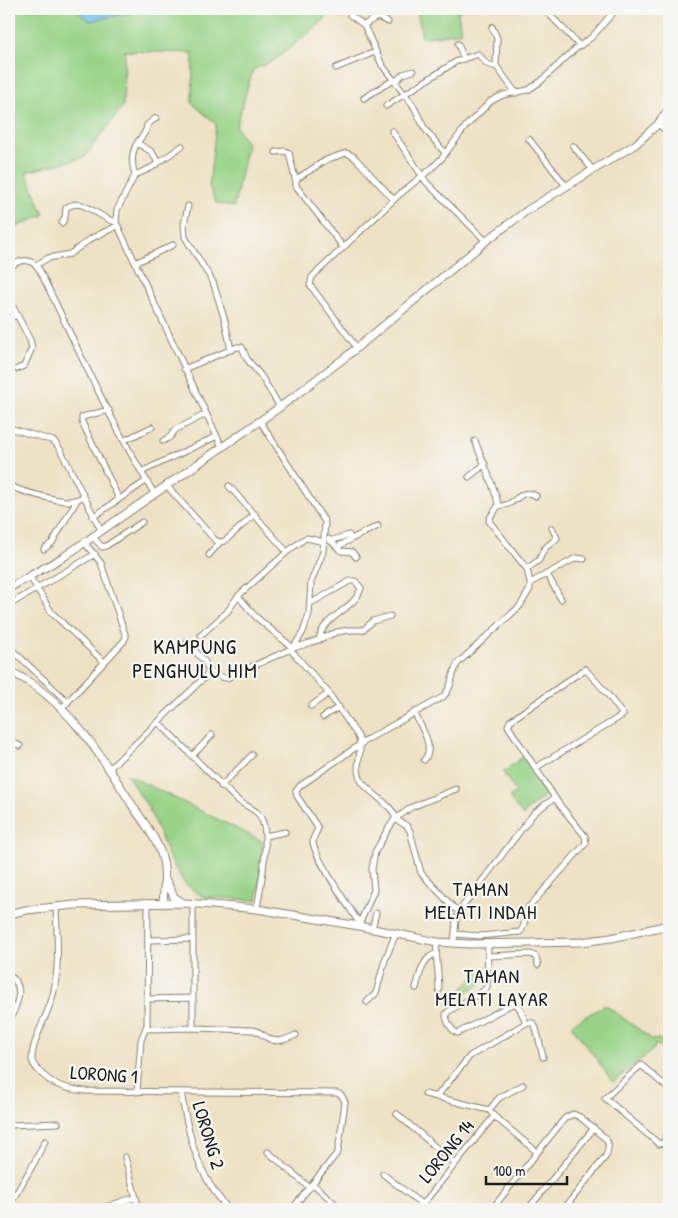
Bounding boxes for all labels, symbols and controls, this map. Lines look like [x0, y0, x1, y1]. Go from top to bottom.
district label: KAMPUNG PENGHULU HIM [132, 632, 258, 685]
district label: TAMAN MELATI INDAH [425, 875, 537, 925]
district label: TAMAN MELATI LAYAR [435, 962, 549, 1012]
street label: LORONG 1 [70, 1059, 139, 1089]
street label: LORONG 2 [186, 1098, 232, 1172]
street label: LORONG 14 [412, 1114, 480, 1188]
scale bar [486, 1153, 567, 1185]
text: 100 m [493, 1160, 526, 1181]

